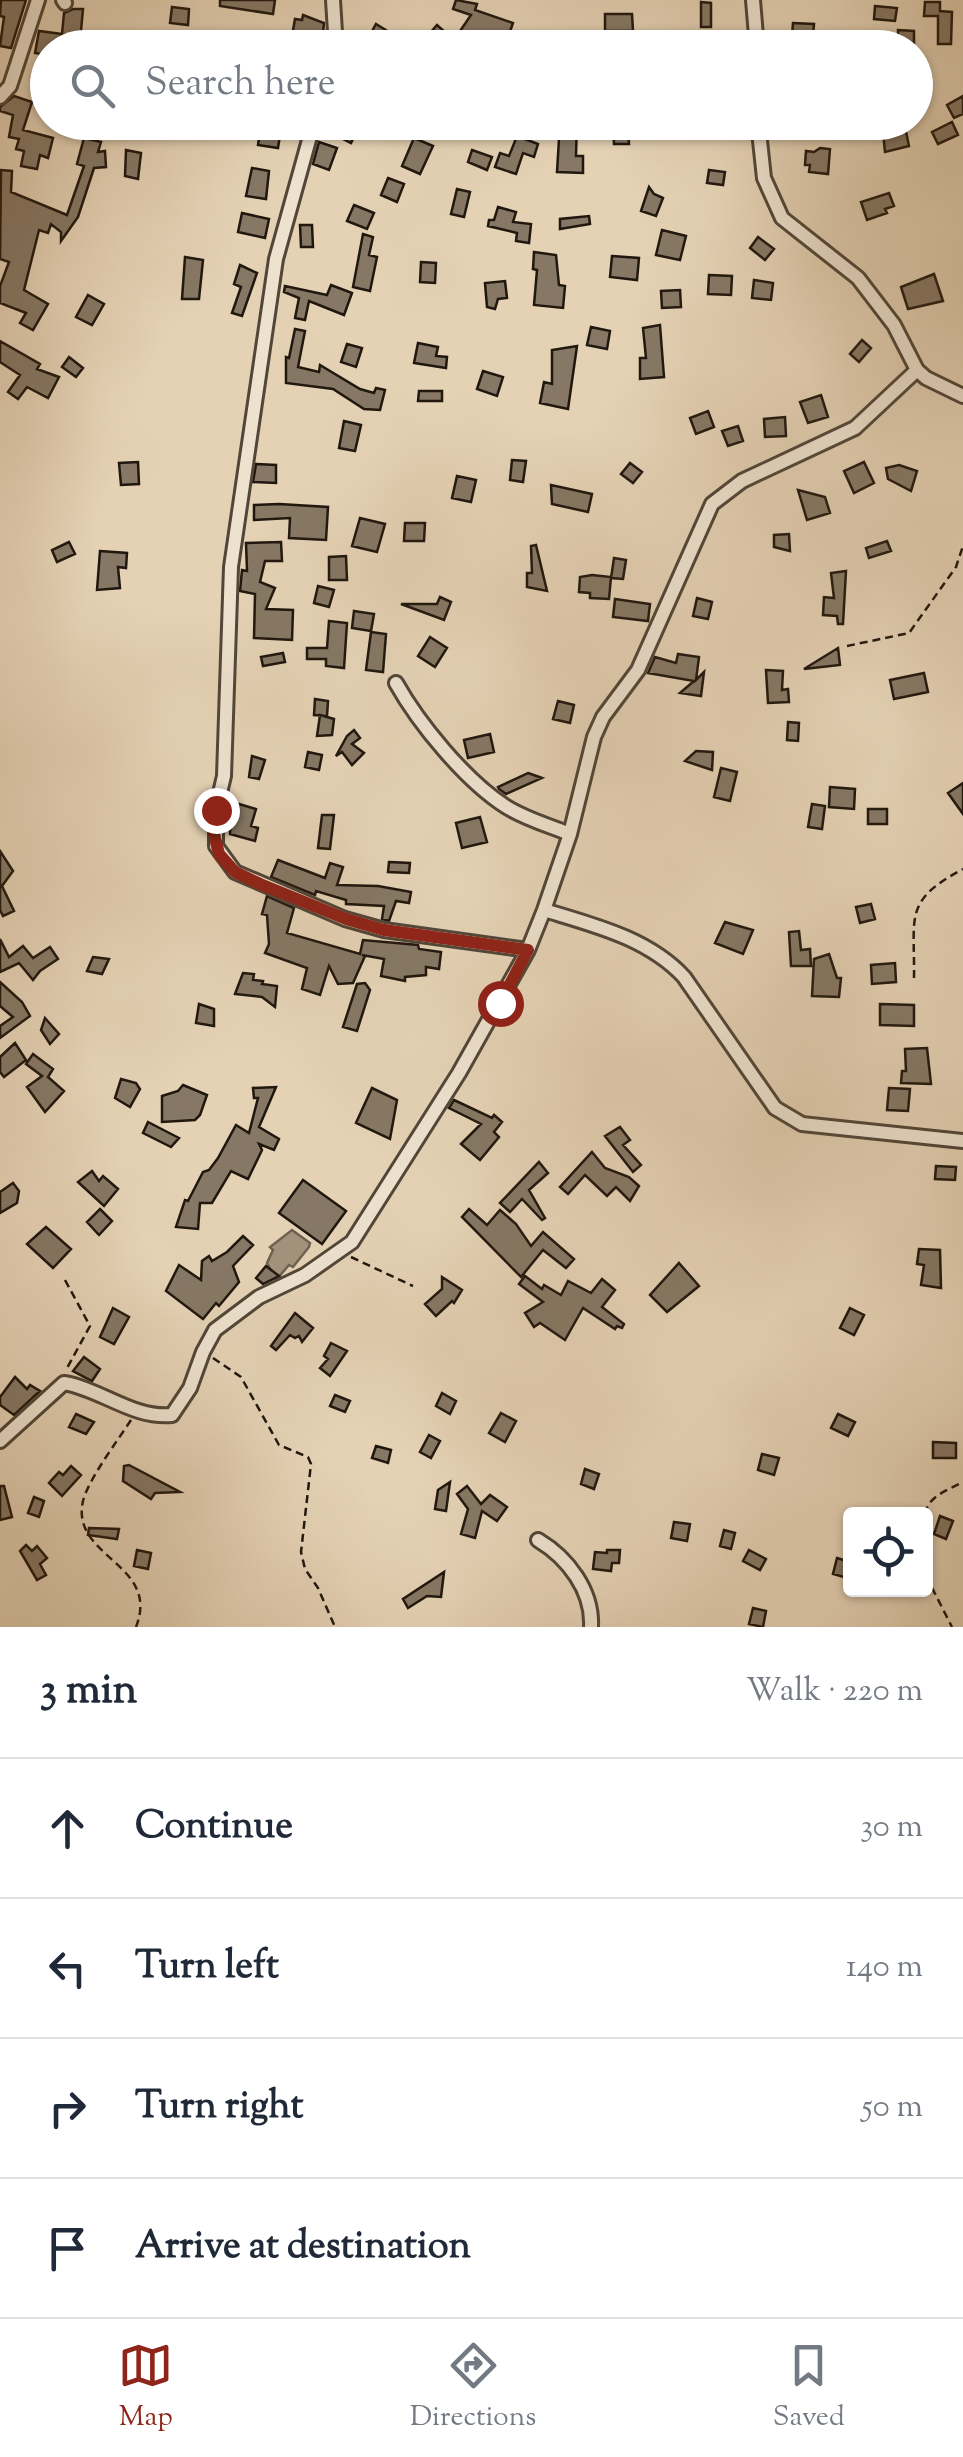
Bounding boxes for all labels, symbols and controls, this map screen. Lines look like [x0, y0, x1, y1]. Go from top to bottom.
search box [30, 30, 933, 140]
icon: search [65, 58, 120, 113]
text: Search here [145, 58, 336, 112]
route end [194, 788, 240, 834]
route start [478, 981, 524, 1027]
map controls [843, 1507, 933, 1597]
button: locate [843, 1507, 933, 1597]
text: 3 min [40, 1662, 137, 1722]
text: Walk · 220 m [746, 1669, 923, 1715]
icon: ahead [40, 1801, 95, 1856]
text: Continue [135, 1801, 293, 1855]
text: 30 m [860, 1805, 923, 1851]
icon: left [40, 1941, 95, 1996]
text: Turn left [135, 1941, 279, 1995]
text: 140 m [846, 1945, 923, 1991]
icon: right [40, 2081, 95, 2136]
text: Turn right [135, 2081, 303, 2135]
text: 50 m [862, 2085, 923, 2131]
icon: arrive [40, 2221, 95, 2276]
text: Arrive at destination [135, 2221, 471, 2275]
tab: Map [118, 2338, 173, 2438]
tab: Directions [410, 2338, 536, 2438]
tab: Saved [773, 2338, 845, 2438]

